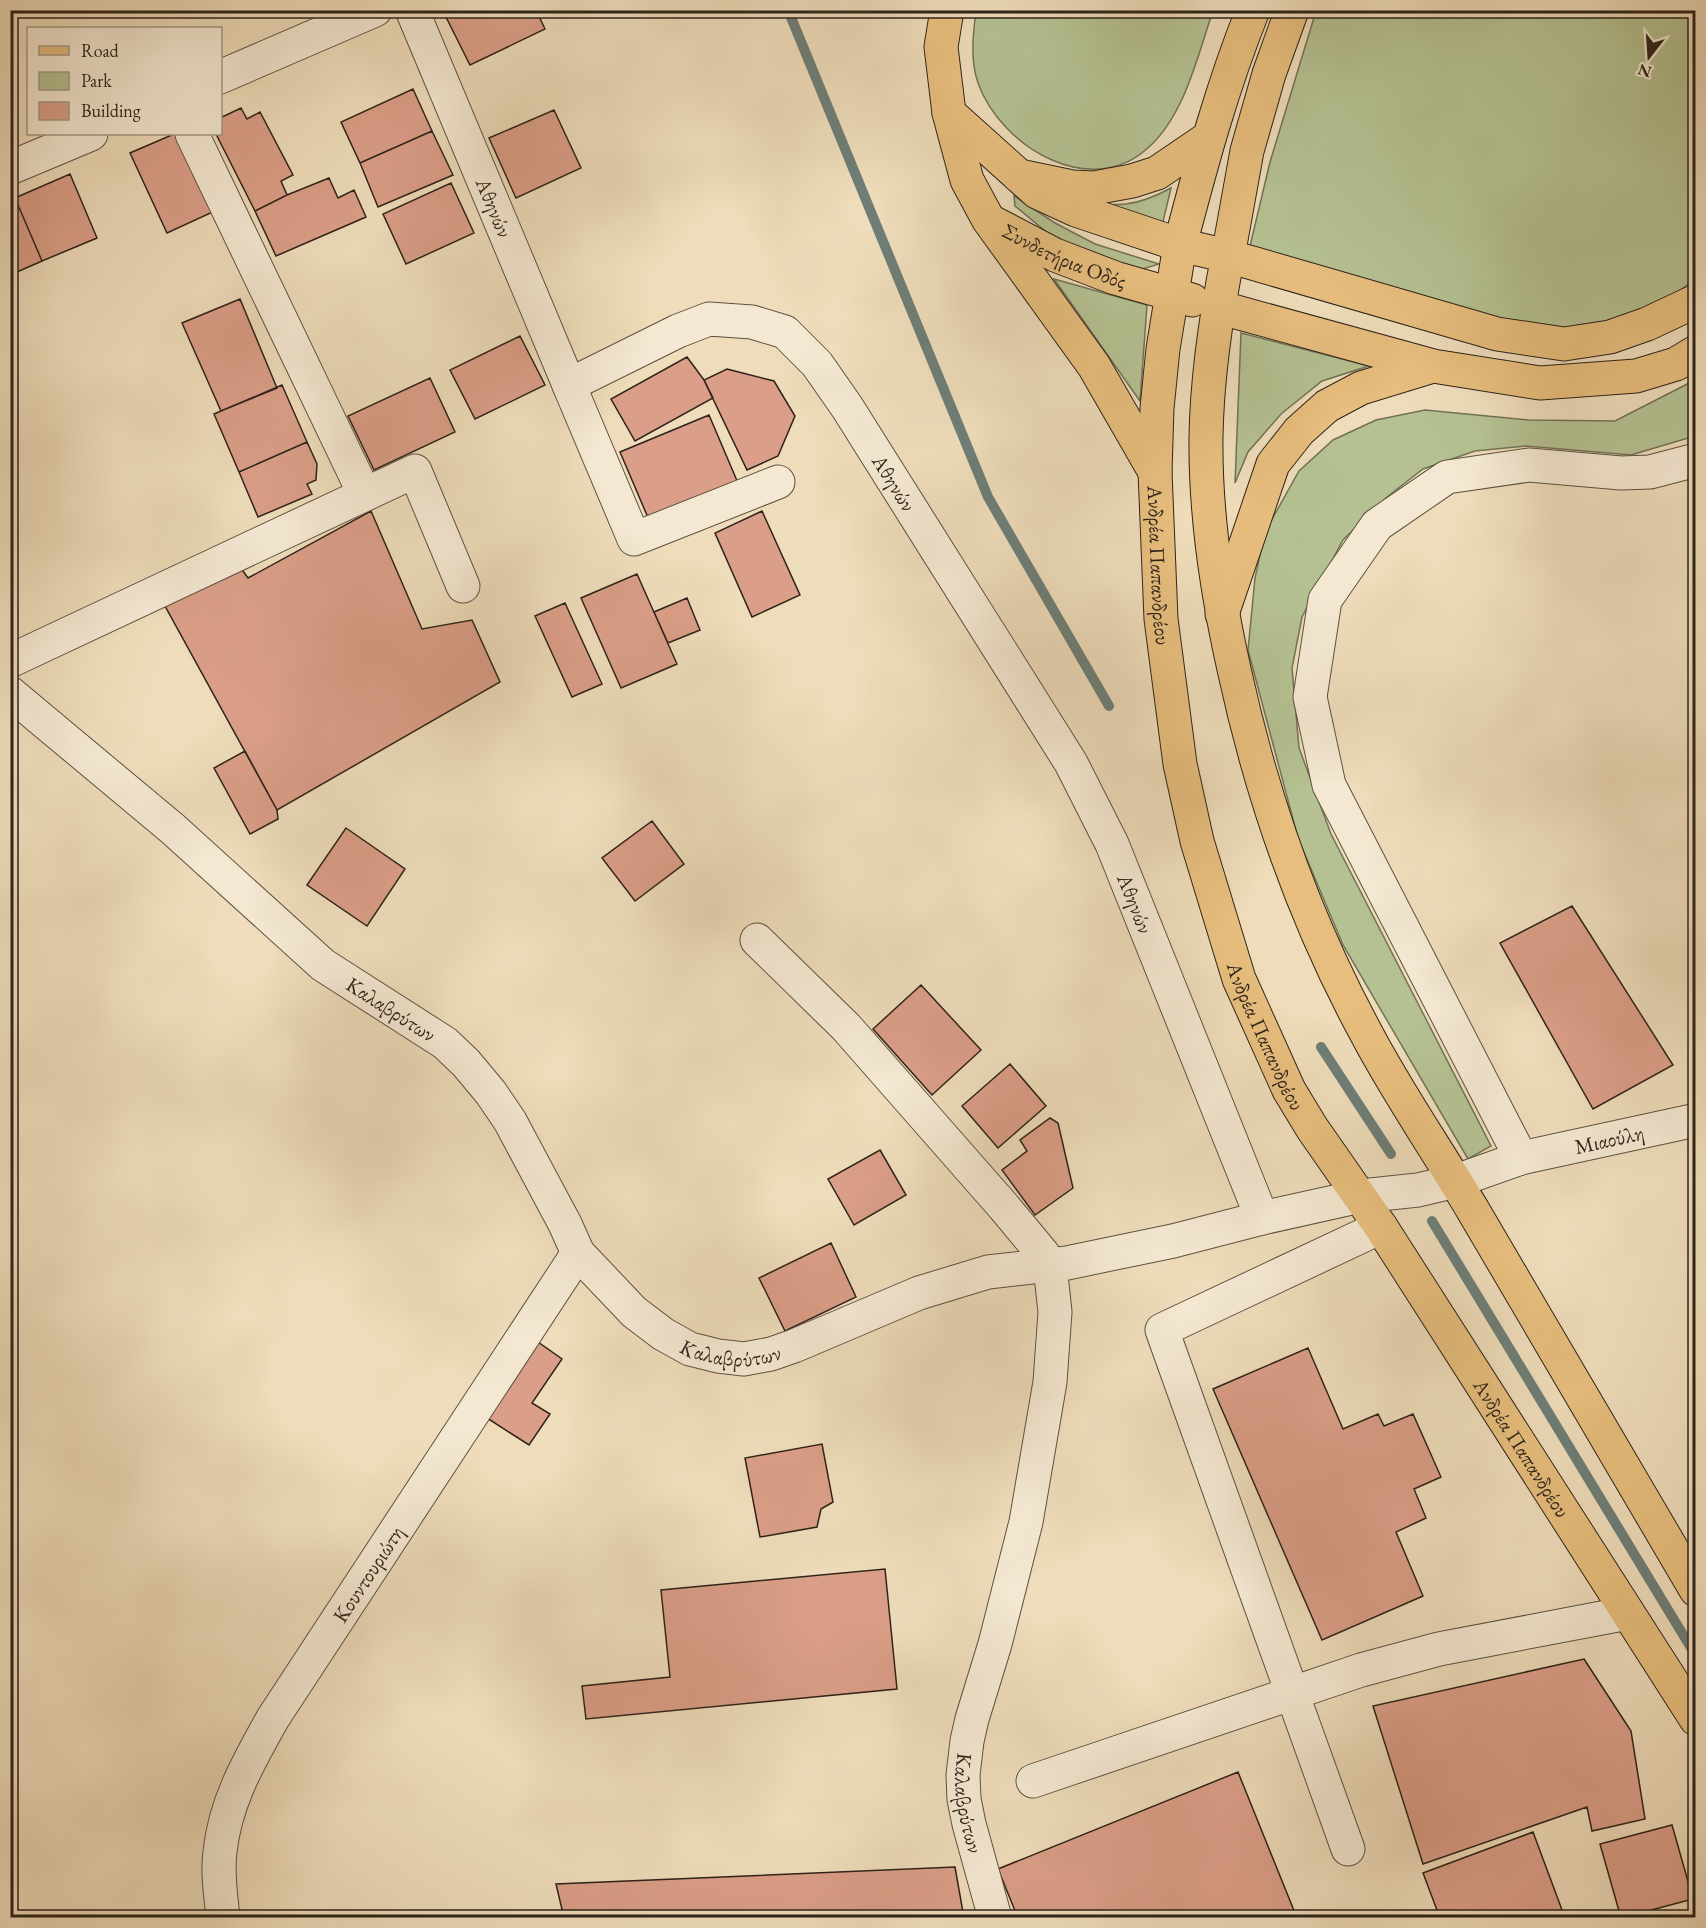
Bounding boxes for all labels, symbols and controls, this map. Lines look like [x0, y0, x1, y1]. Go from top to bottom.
legend [27, 27, 222, 135]
north arrow [1619, 27, 1679, 87]
text: Road [81, 39, 120, 62]
text: N [1635, 59, 1654, 83]
text: Park [81, 69, 112, 92]
text: Building [81, 99, 141, 122]
street label: Αθηνών [470, 173, 519, 241]
street label: Συνδετήρια Οδός [998, 216, 1129, 294]
street label: Αθηνών [866, 448, 923, 516]
street label: Ανδρέα Παπανδρέου [1142, 484, 1178, 647]
street label: Αθηνών [1111, 869, 1160, 937]
street label: Ανδρέα Παπανδρέου [1221, 958, 1311, 1115]
street label: Καλαβρύτων [342, 970, 441, 1047]
street label: Μιαούλη [1572, 1118, 1646, 1160]
street label: Καλαβρύτων [675, 1333, 784, 1373]
street label: Ανδρέα Παπανδρέου [1467, 1372, 1577, 1522]
street label: Κουντουριώτη [326, 1520, 409, 1627]
street label: Καλαβρύτων [949, 1752, 990, 1856]

